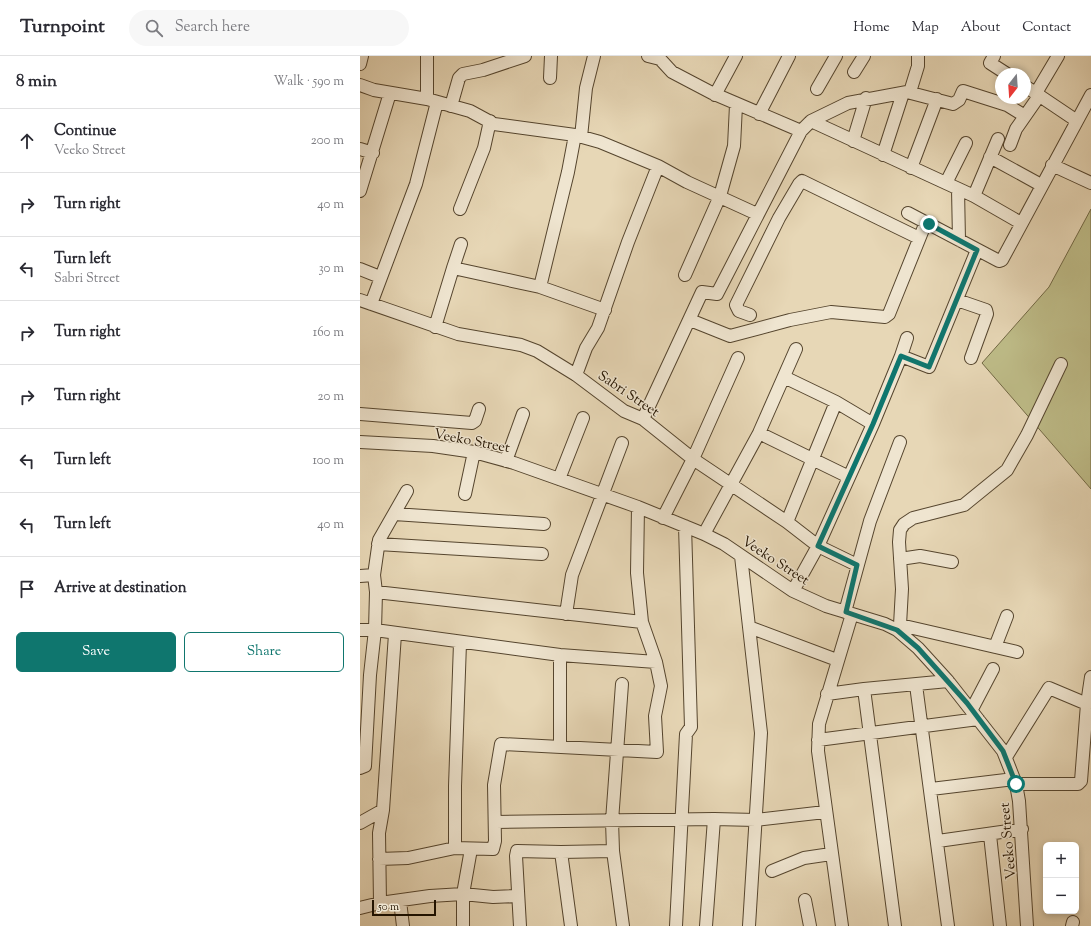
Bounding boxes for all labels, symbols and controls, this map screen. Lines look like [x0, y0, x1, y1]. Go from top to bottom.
search box [129, 10, 409, 46]
text: Turnpoint [20, 14, 105, 41]
icon: search [143, 17, 165, 39]
text: Search here [175, 17, 250, 38]
text: Home [853, 18, 890, 38]
text: Map [912, 18, 939, 38]
text: About [961, 18, 1000, 38]
text: Contact [1022, 18, 1071, 38]
north arrow [995, 68, 1031, 104]
text: 8 min [16, 70, 57, 94]
text: Walk · 590 m [274, 73, 344, 91]
text: Continue [54, 121, 116, 142]
icon: ahead [16, 130, 38, 152]
text: 200 m [311, 132, 344, 150]
text: Veeko Street [54, 142, 126, 160]
icon: right [16, 194, 38, 216]
text: Turn right [54, 194, 120, 215]
text: 40 m [317, 196, 344, 214]
route end [920, 215, 938, 233]
text: Turn left [54, 249, 111, 270]
icon: left [16, 258, 38, 280]
text: 30 m [318, 260, 344, 278]
text: Sabri Street [54, 270, 120, 288]
icon: right [16, 322, 38, 344]
text: Turn right [54, 322, 120, 343]
text: 160 m [313, 324, 344, 342]
street label: Sabri Street [593, 367, 663, 423]
icon: right [16, 386, 38, 408]
text: Turn right [54, 386, 120, 407]
text: 20 m [318, 388, 344, 406]
street label: Veeko Street [432, 425, 512, 459]
icon: left [16, 450, 38, 472]
text: Turn left [54, 450, 111, 471]
text: 100 m [312, 452, 344, 470]
icon: left [16, 514, 38, 536]
text: Turn left [54, 514, 111, 535]
text: 40 m [317, 516, 344, 534]
street label: Veeko Street [737, 532, 813, 591]
icon: arrive [16, 578, 38, 600]
text: Arrive at destination [54, 578, 187, 599]
button: Save [16, 632, 176, 672]
button: Share [184, 632, 344, 672]
route start [1007, 775, 1025, 793]
street label: Veeko Street [996, 801, 1022, 880]
map controls [1043, 842, 1079, 914]
button: + [1043, 842, 1079, 878]
button: − [1043, 878, 1079, 914]
scale bar [372, 898, 436, 917]
text: 50 m [378, 899, 399, 915]

